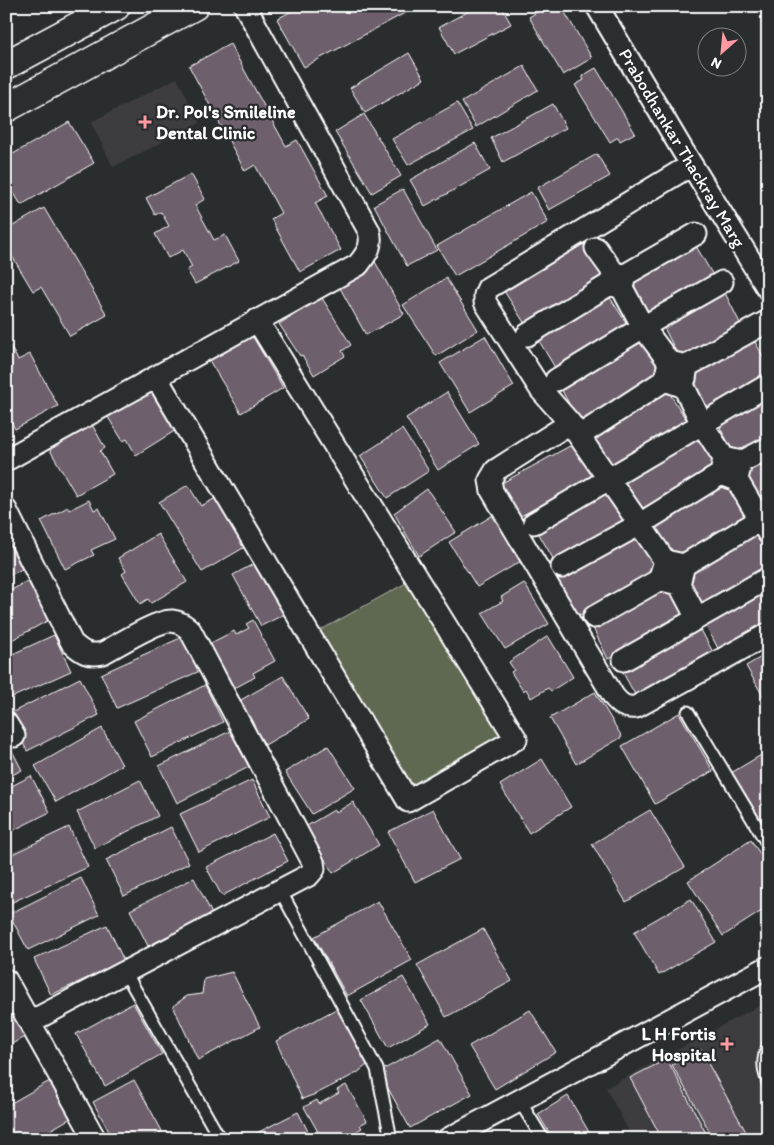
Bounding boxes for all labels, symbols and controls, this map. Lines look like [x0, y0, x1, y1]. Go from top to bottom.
north arrow [696, 28, 746, 78]
street label: Prabodhankar Thackray Marg [614, 45, 751, 252]
text: N [708, 53, 724, 73]
place label: Dr. Pol's Smileline Dental Clinic [156, 101, 296, 144]
marker: Dr. Pol's Smileline Dental Clinic [138, 115, 152, 129]
place label: L H Fortis Hospital [641, 1023, 717, 1066]
marker: L H Fortis Hospital [720, 1037, 734, 1051]

